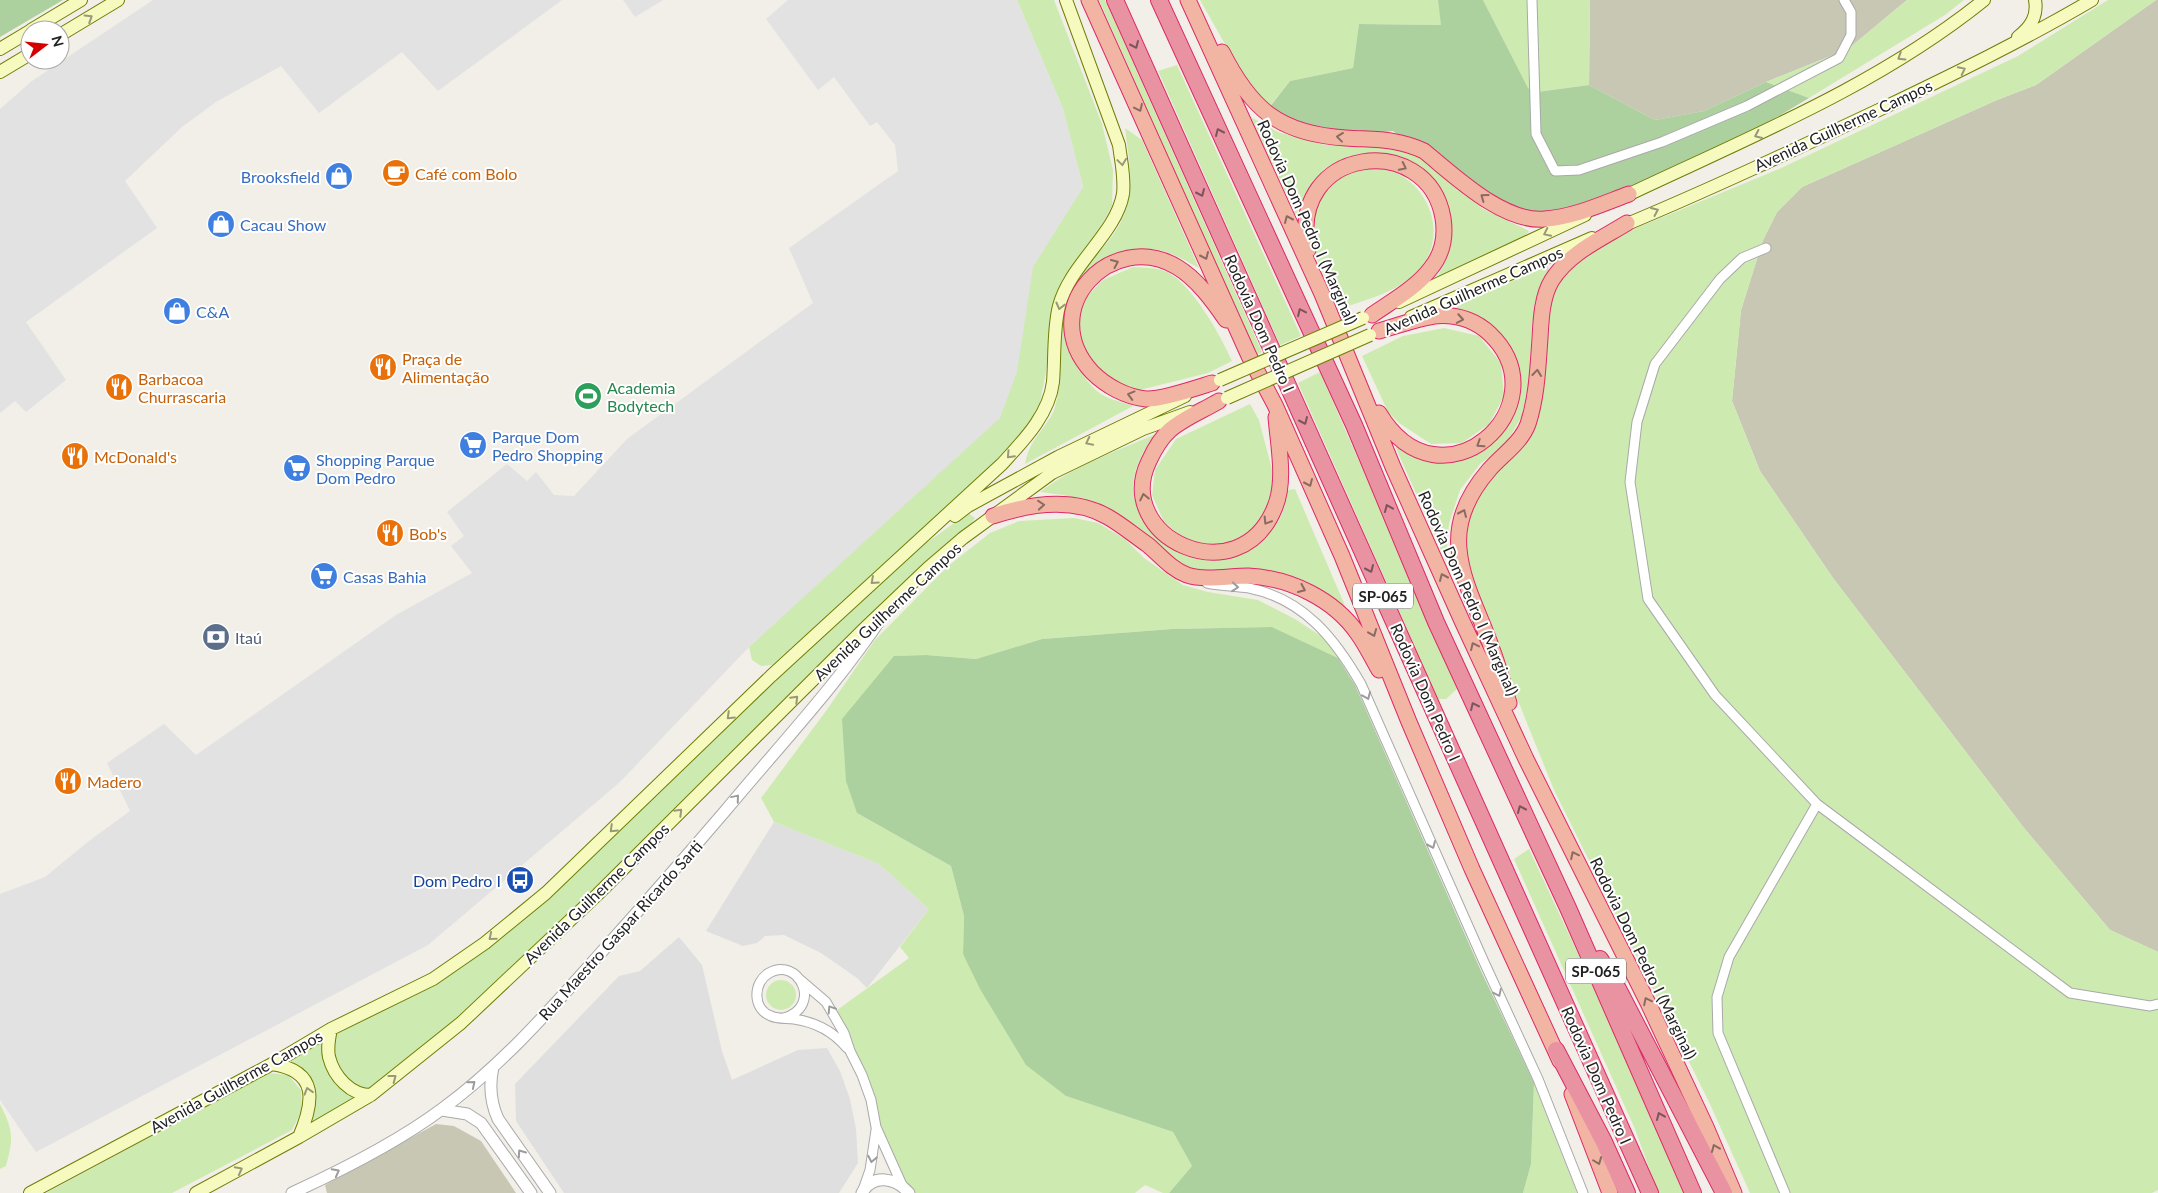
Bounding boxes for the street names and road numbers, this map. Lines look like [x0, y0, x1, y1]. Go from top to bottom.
street label: Avenida Guilherme Campos [1751, 75, 1935, 175]
street label: Rodovia Dom Pedro I (Marginal) [1254, 117, 1362, 327]
street label: Avenida Guilherme Campos [1380, 242, 1566, 338]
street label: Rodovia Dom Pedro I [1221, 251, 1299, 395]
street label: Rodovia Dom Pedro I (Marginal) [1415, 488, 1523, 698]
street label: Avenida Guilherme Campos [809, 538, 965, 684]
road number: SP-065 [1353, 584, 1413, 608]
street label: Rodovia Dom Pedro I [1387, 620, 1465, 764]
street label: Avenida Guilherme Campos [520, 819, 672, 967]
street label: Rua Maestro Gaspar Ricardo Sarti [534, 836, 706, 1024]
street label: Rodovia Dom Pedro I (Marginal) [1587, 854, 1701, 1062]
road number: SP-065 [1566, 958, 1626, 984]
street label: Rodovia Dom Pedro I [1558, 1003, 1636, 1147]
street label: Avenida Guilherme Campos [146, 1026, 326, 1136]

